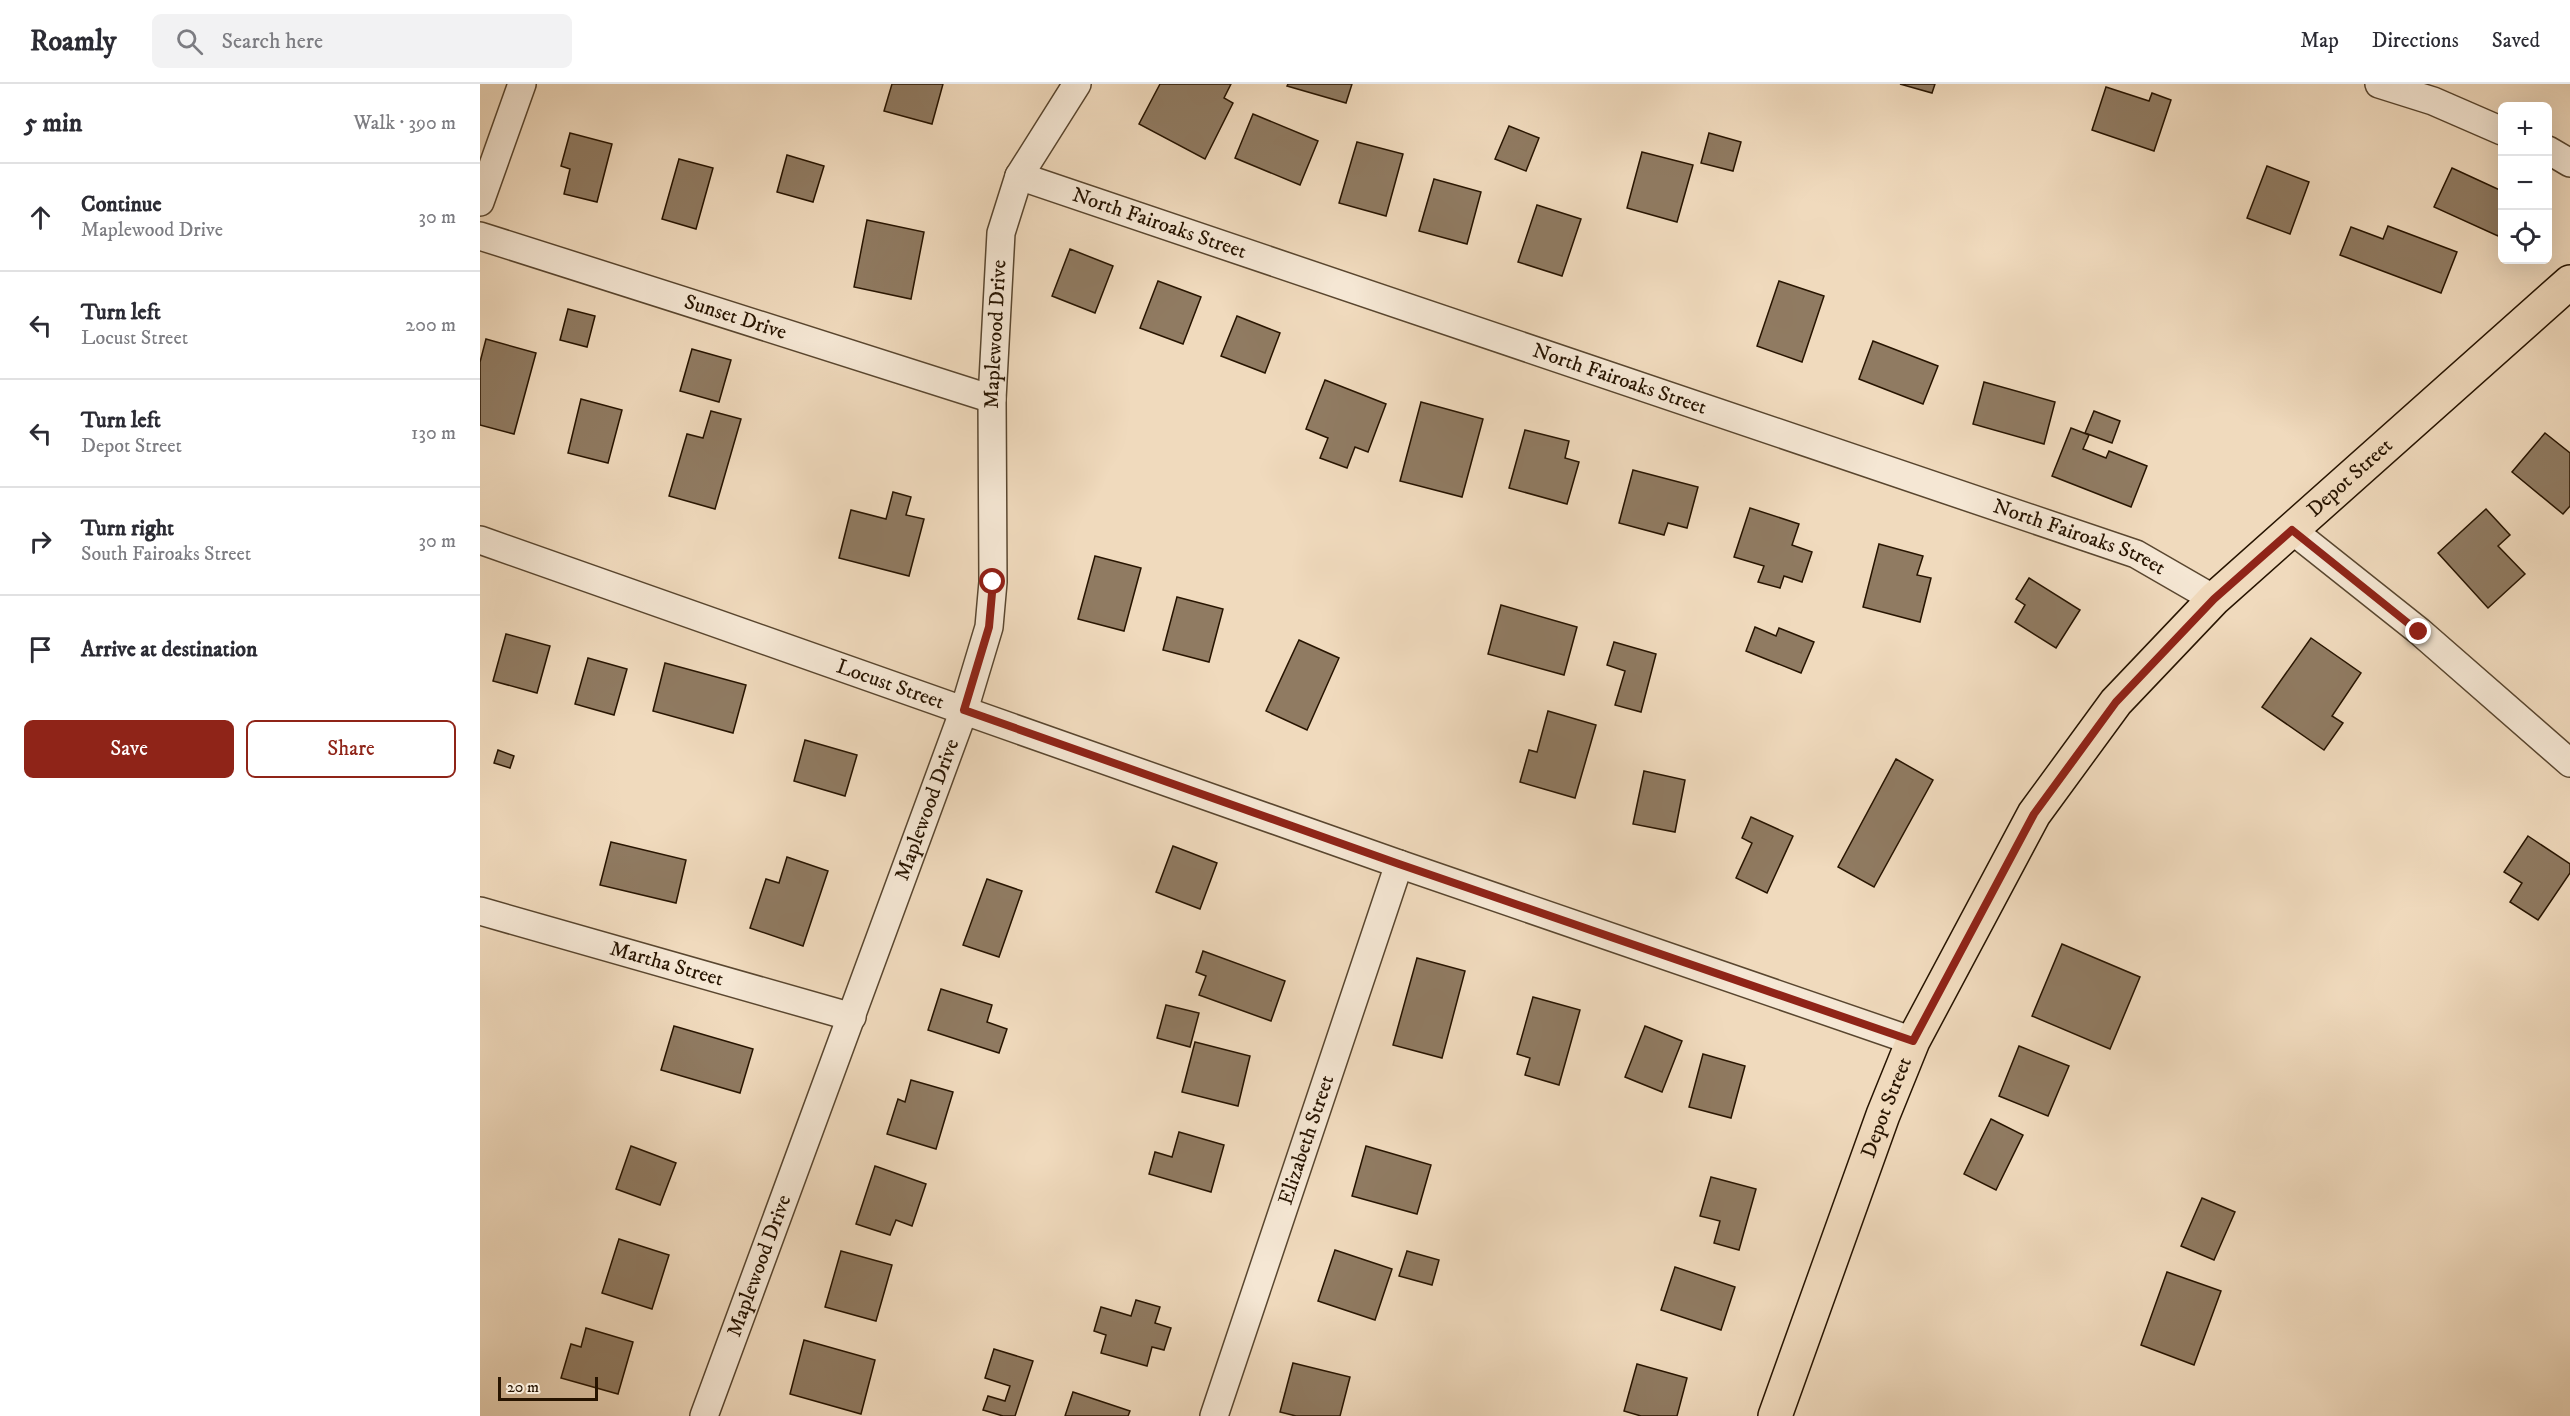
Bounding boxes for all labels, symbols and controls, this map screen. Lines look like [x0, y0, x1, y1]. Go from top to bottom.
search box [152, 14, 572, 68]
text: Roamly [30, 24, 116, 59]
icon: search [173, 25, 206, 58]
text: Search here [221, 28, 323, 55]
text: Map [2300, 28, 2339, 54]
text: Directions [2372, 28, 2459, 54]
text: Saved [2492, 28, 2540, 54]
map controls [2498, 102, 2552, 264]
button: + [2498, 102, 2552, 156]
text: 5 min [24, 107, 82, 140]
text: Walk · 390 m [354, 111, 456, 136]
button: − [2498, 156, 2552, 210]
street label: North Fairoaks Street [1069, 182, 1250, 265]
text: Continue [81, 191, 162, 218]
icon: ahead [24, 201, 57, 234]
text: 30 m [418, 205, 456, 230]
button: locate [2498, 210, 2552, 264]
text: Maplewood Drive [81, 218, 223, 243]
street label: Maplewood Drive [979, 259, 1013, 409]
street label: Sunset Drive [681, 289, 790, 346]
text: Turn left [81, 299, 161, 326]
icon: left [24, 309, 57, 342]
text: 200 m [405, 313, 456, 338]
text: Locust Street [81, 326, 188, 351]
street label: North Fairoaks Street [1529, 338, 1710, 421]
text: Turn left [81, 407, 161, 434]
icon: left [24, 417, 57, 450]
text: 130 m [411, 421, 456, 446]
street label: Depot Street [2302, 433, 2398, 523]
text: Depot Street [81, 434, 182, 459]
street label: North Fairoaks Street [1989, 493, 2170, 581]
text: Turn right [81, 515, 174, 542]
icon: right [24, 525, 57, 558]
text: 30 m [418, 529, 456, 554]
text: South Fairoaks Street [81, 542, 251, 567]
route start [979, 568, 1005, 594]
route end [2405, 618, 2431, 644]
icon: arrive [24, 633, 57, 666]
text: Arrive at destination [81, 636, 258, 663]
street label: Locust Street [833, 654, 948, 716]
button: Save [24, 720, 234, 778]
button: Share [246, 720, 456, 778]
street label: Maplewood Drive [889, 735, 965, 884]
street label: Martha Street [607, 936, 727, 993]
street label: Depot Street [1856, 1053, 1918, 1162]
street label: Elizabeth Street [1273, 1072, 1340, 1208]
street label: Maplewood Drive [721, 1191, 797, 1340]
scale bar [498, 1374, 598, 1402]
text: 20 m [507, 1377, 539, 1397]

